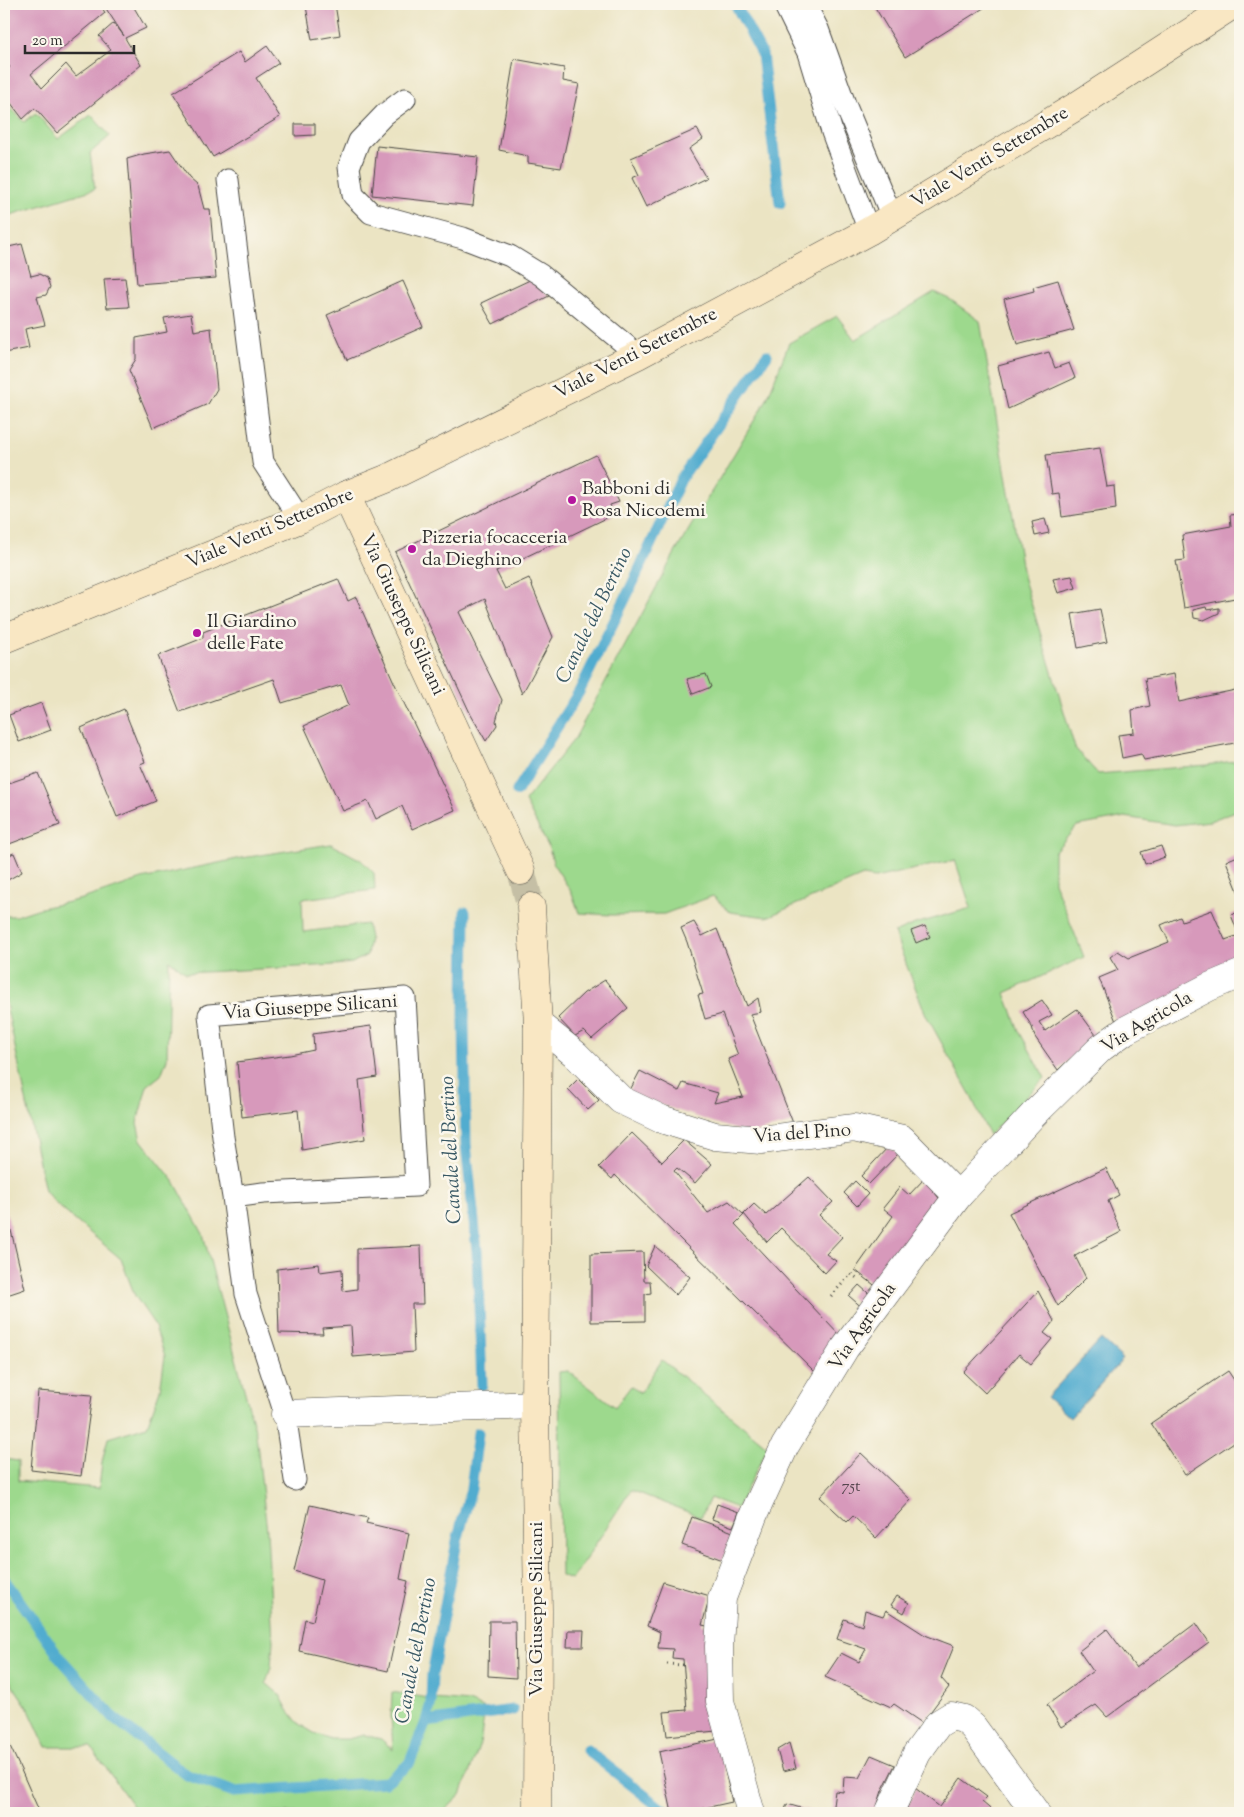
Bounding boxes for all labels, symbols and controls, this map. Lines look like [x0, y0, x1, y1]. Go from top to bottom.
scale bar [25, 22, 134, 54]
text: 20 m [32, 31, 63, 52]
street label: Viale Venti Settembre [906, 100, 1074, 216]
street label: Viale Venti Settembre [550, 301, 722, 407]
place label: Babboni di Rosa Nicodemi [582, 476, 706, 525]
street label: Viale Venti Settembre [182, 481, 358, 576]
marker: Babboni di Rosa Nicodemi [566, 494, 578, 506]
place label: Pizzeria focacceria da Dieghino [422, 525, 568, 574]
street label: Via Giuseppe Silicani [353, 530, 451, 700]
marker: Pizzeria focacceria da Dieghino [406, 543, 418, 555]
water label: Canale del Bertino [549, 543, 641, 689]
place label: Il Giardino delle Fate [207, 609, 297, 658]
marker: Il Giardino delle Fate [191, 627, 203, 639]
street label: Via Agricola [1096, 985, 1198, 1061]
street label: Via Giuseppe Silicani [222, 988, 398, 1028]
water label: Canale del Bertino [434, 1075, 470, 1225]
street label: Via del Pino [752, 1117, 852, 1151]
street label: Via Agricola [823, 1277, 903, 1377]
house number: 75t [842, 1476, 861, 1499]
street label: Via Giuseppe Silicani [524, 1521, 551, 1697]
water label: Canale del Bertino [389, 1575, 445, 1727]

